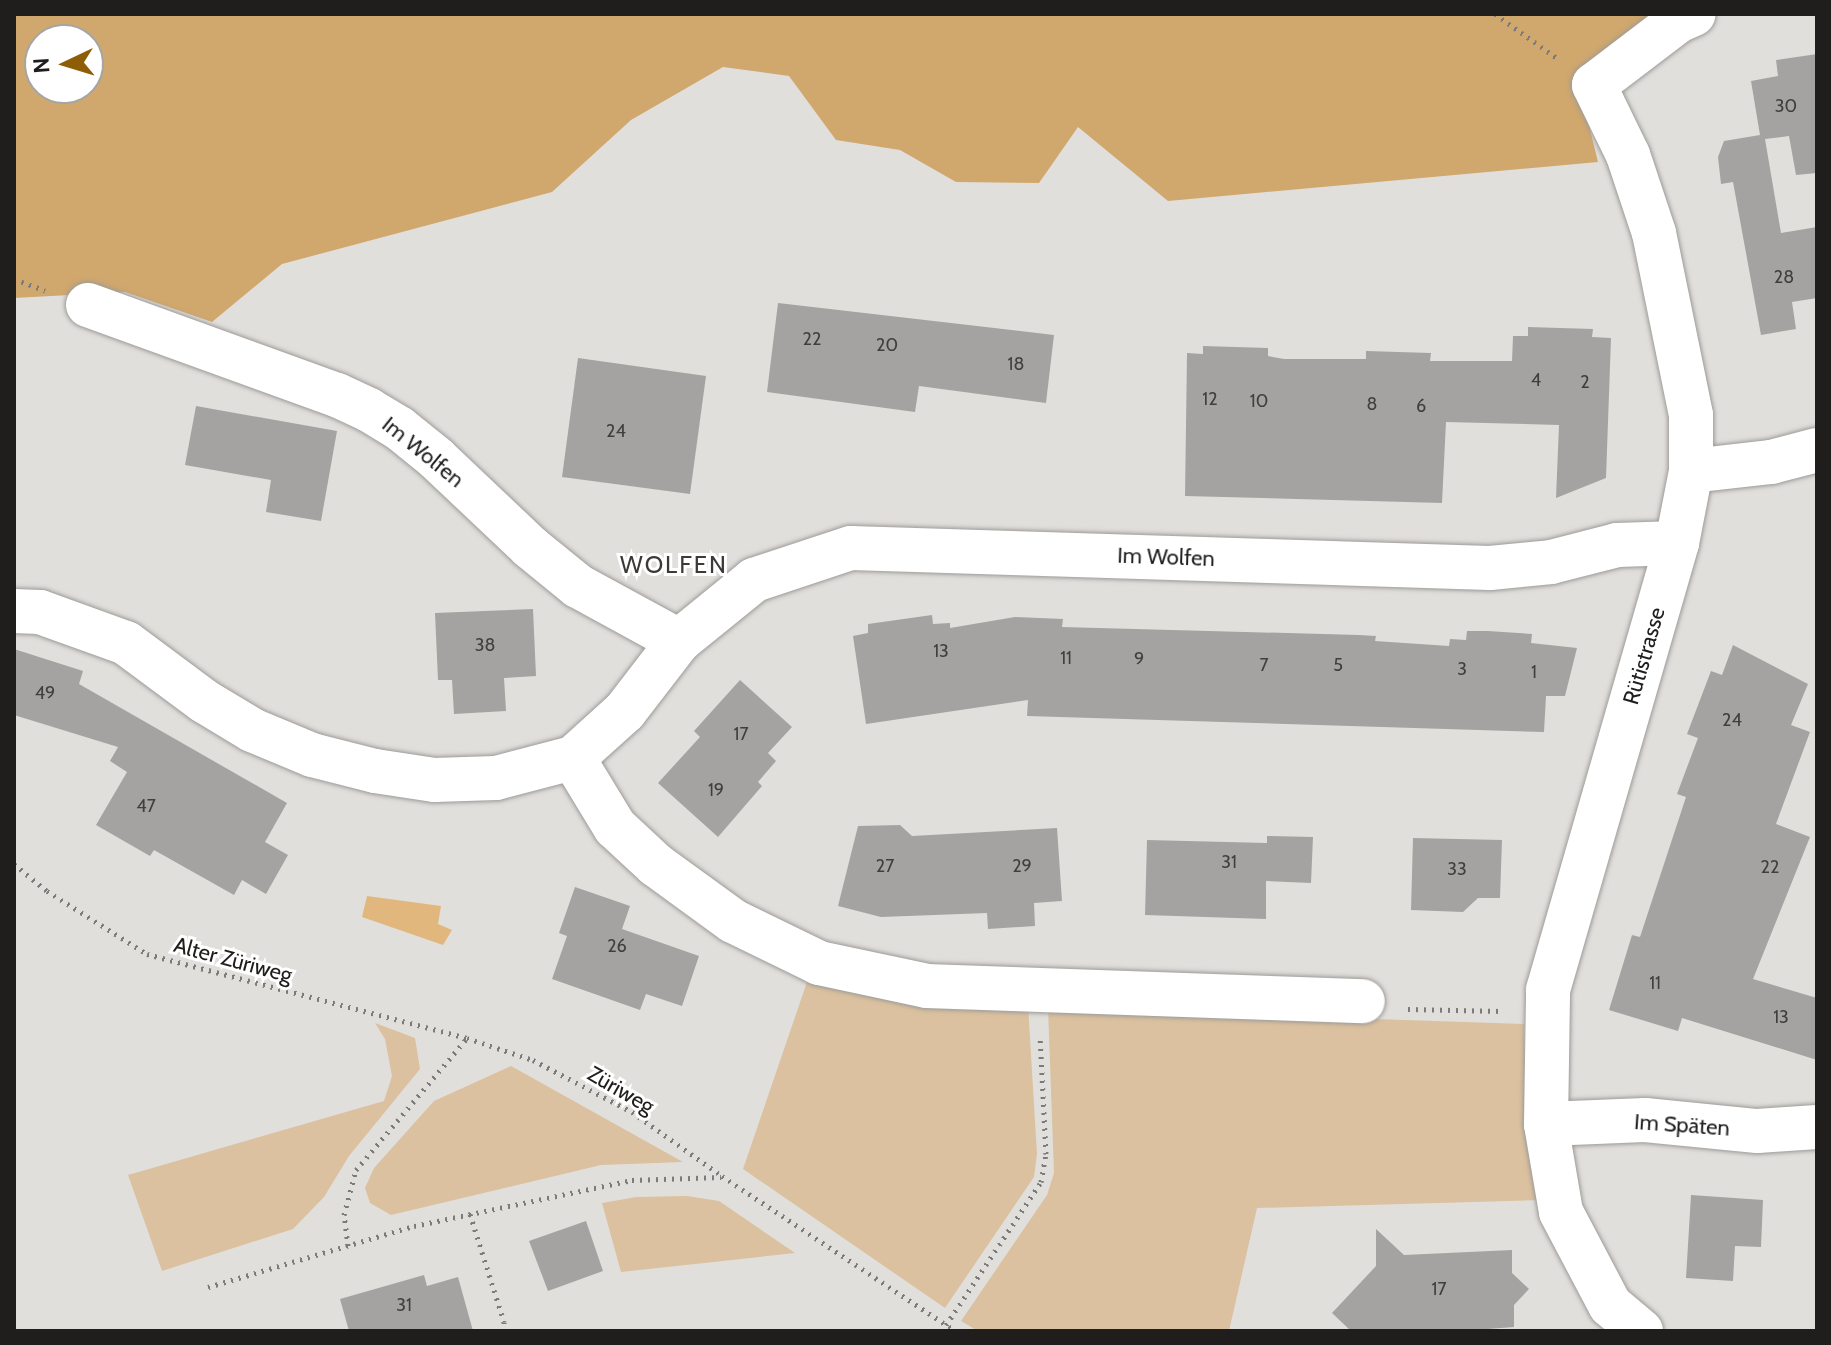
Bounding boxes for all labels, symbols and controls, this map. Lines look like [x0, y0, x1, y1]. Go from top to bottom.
north arrow [24, 24, 104, 104]
text: N [28, 57, 56, 74]
house number: 30 [1775, 95, 1797, 117]
house number: 28 [1774, 266, 1794, 288]
house number: 22 [803, 328, 821, 350]
house number: 20 [876, 334, 898, 356]
house number: 18 [1008, 353, 1024, 375]
house number: 4 [1531, 369, 1541, 391]
house number: 2 [1580, 371, 1590, 393]
house number: 12 [1202, 388, 1218, 410]
house number: 10 [1250, 390, 1268, 412]
house number: 8 [1367, 393, 1377, 415]
house number: 6 [1416, 395, 1426, 417]
street label: Im Wolfen [377, 411, 469, 493]
house number: 24 [606, 420, 626, 442]
street label: Im Wolfen [1117, 542, 1215, 572]
district label: WOLFEN [620, 551, 728, 579]
street label: Rütistrasse [1618, 604, 1670, 708]
house number: 38 [475, 634, 495, 656]
house number: 13 [933, 640, 949, 662]
house number: 11 [1060, 647, 1072, 669]
house number: 9 [1134, 648, 1144, 670]
house number: 7 [1259, 654, 1269, 676]
house number: 5 [1333, 654, 1343, 676]
house number: 3 [1457, 658, 1467, 680]
house number: 1 [1531, 661, 1537, 683]
house number: 49 [35, 682, 55, 704]
house number: 24 [1722, 709, 1742, 731]
house number: 17 [734, 723, 748, 745]
house number: 19 [708, 779, 724, 801]
house number: 47 [136, 795, 156, 817]
house number: 31 [1221, 851, 1237, 873]
house number: 27 [876, 855, 894, 877]
house number: 29 [1012, 855, 1032, 877]
house number: 22 [1761, 856, 1779, 878]
house number: 33 [1447, 858, 1467, 880]
street label: Alter Züriweg [171, 932, 295, 988]
house number: 26 [607, 935, 627, 957]
house number: 11 [1649, 972, 1661, 994]
house number: 13 [1773, 1006, 1789, 1028]
street label: Züriweg [583, 1060, 659, 1120]
street label: Im Späten [1633, 1108, 1731, 1142]
house number: 17 [1432, 1278, 1446, 1300]
house number: 31 [396, 1294, 412, 1316]

